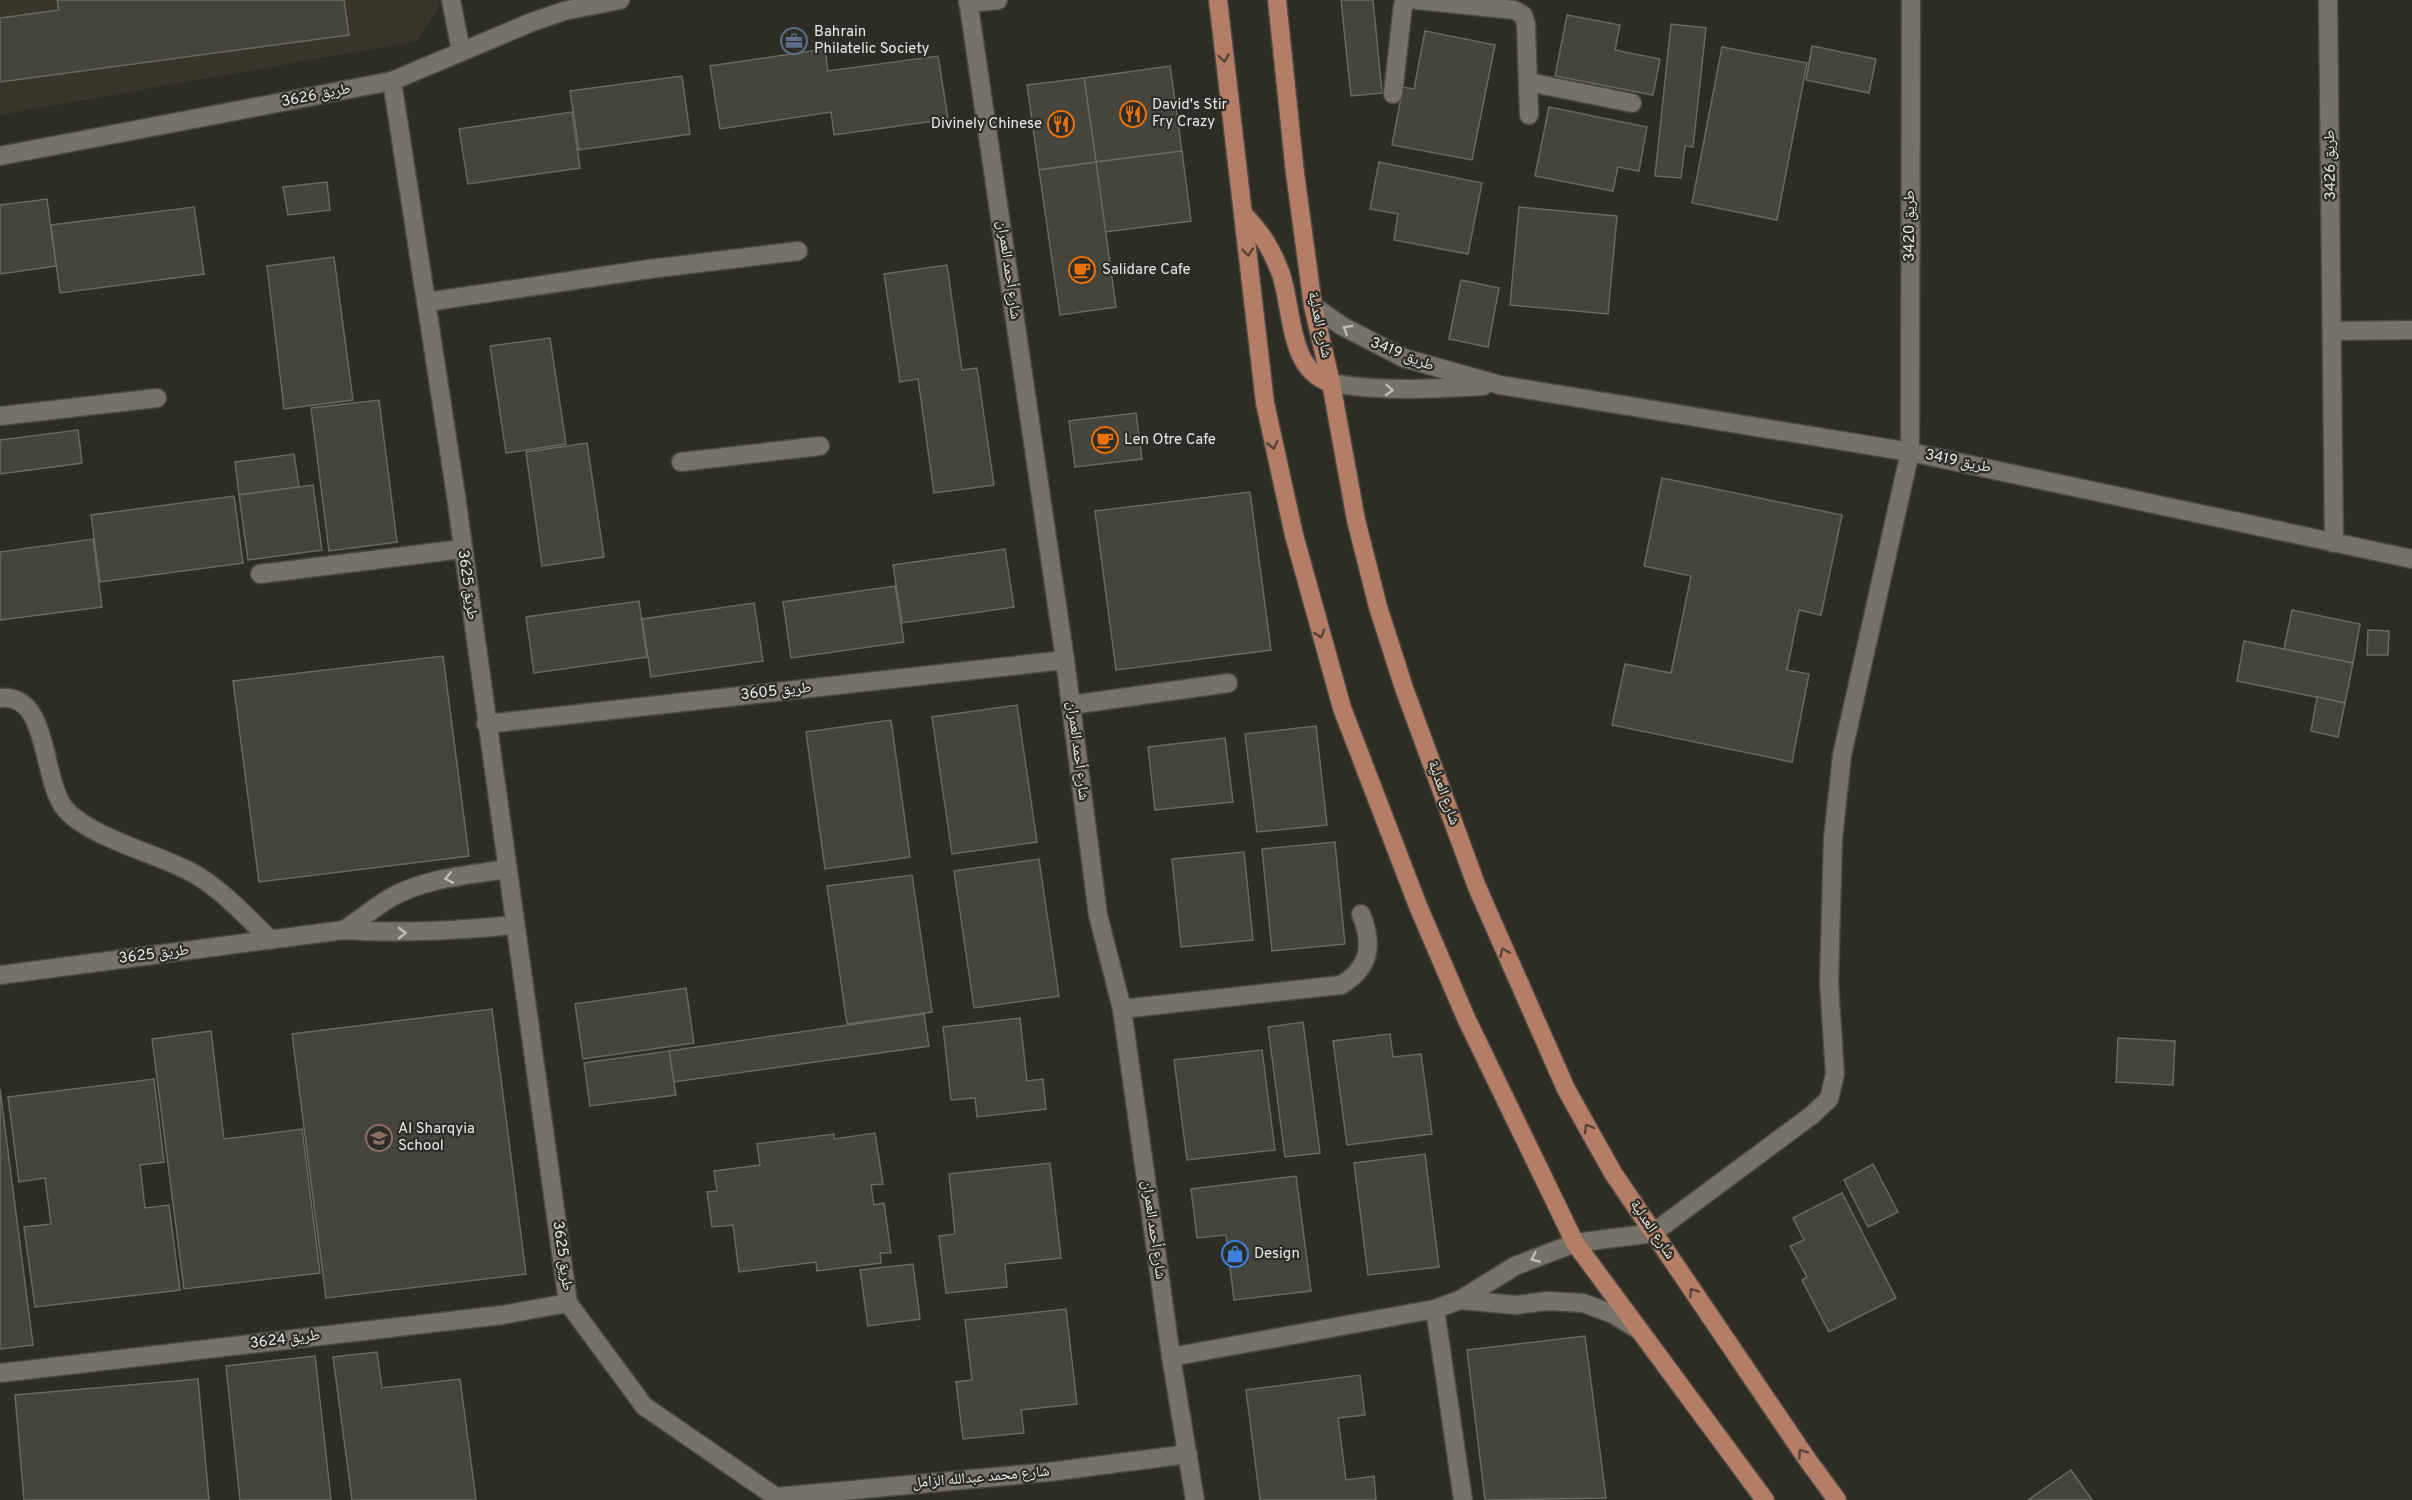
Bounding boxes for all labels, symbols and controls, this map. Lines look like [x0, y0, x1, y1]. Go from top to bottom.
place label: Bahrain Philatelic Society [814, 23, 930, 59]
office icon: Bahrain Philatelic Society [779, 26, 809, 56]
one-way arrow [1217, 54, 1229, 63]
street label: طريق 3626 [280, 80, 352, 112]
place label: David's Stir Fry Crazy [1152, 96, 1228, 132]
restaurant icon: David's Stir Fry Crazy [1118, 99, 1148, 129]
restaurant icon: Divinely Chinese [1046, 109, 1076, 139]
place label: Divinely Chinese [931, 115, 1042, 134]
street label: طريق 3426 [2321, 129, 2341, 201]
street label: طريق 3420 [1901, 190, 1920, 262]
street label: شارع أحمد العمران [992, 219, 1025, 321]
one-way arrow [1241, 247, 1254, 256]
cafe icon: Salidare Cafe [1067, 255, 1097, 285]
place label: Salidare Cafe [1102, 261, 1190, 280]
street label: شارع العدلية [1303, 290, 1335, 360]
one-way arrow [1343, 325, 1353, 337]
street label: طريق 3419 [1367, 334, 1437, 376]
one-way arrow [1385, 383, 1394, 396]
cafe icon: Len Otre Cafe [1090, 425, 1120, 455]
place label: Len Otre Cafe [1124, 431, 1216, 450]
one-way arrow [1266, 440, 1279, 450]
street label: طريق 3419 [1923, 446, 1993, 478]
street label: طريق 3625 [453, 549, 481, 621]
one-way arrow [1313, 628, 1325, 639]
street label: طريق 3605 [740, 679, 812, 705]
street label: شارع أحمد العمران [1062, 700, 1093, 802]
street label: شارع العدلية [1423, 758, 1464, 828]
one-way arrow [444, 871, 454, 884]
one-way arrow [398, 927, 407, 939]
street label: طريق 3625 [118, 941, 190, 969]
one-way arrow [1499, 947, 1511, 958]
place label: Al Sharqyia School [398, 1120, 475, 1156]
school or university icon: Al Sharqyia School [364, 1123, 394, 1153]
one-way arrow [1583, 1123, 1595, 1134]
street label: شارع أحمد العمران [1137, 1179, 1170, 1281]
street label: شارع العدلية [1625, 1197, 1679, 1263]
street label: طريق 3625 [548, 1220, 576, 1292]
shop icon: Design [1220, 1239, 1250, 1269]
place label: Design [1254, 1245, 1300, 1264]
one-way arrow [1530, 1250, 1541, 1262]
one-way arrow [1689, 1287, 1700, 1298]
street label: طريق 3624 [249, 1326, 321, 1354]
one-way arrow [1798, 1449, 1809, 1460]
street label: شارع محمد عبدالله الزامل [912, 1463, 1050, 1493]

